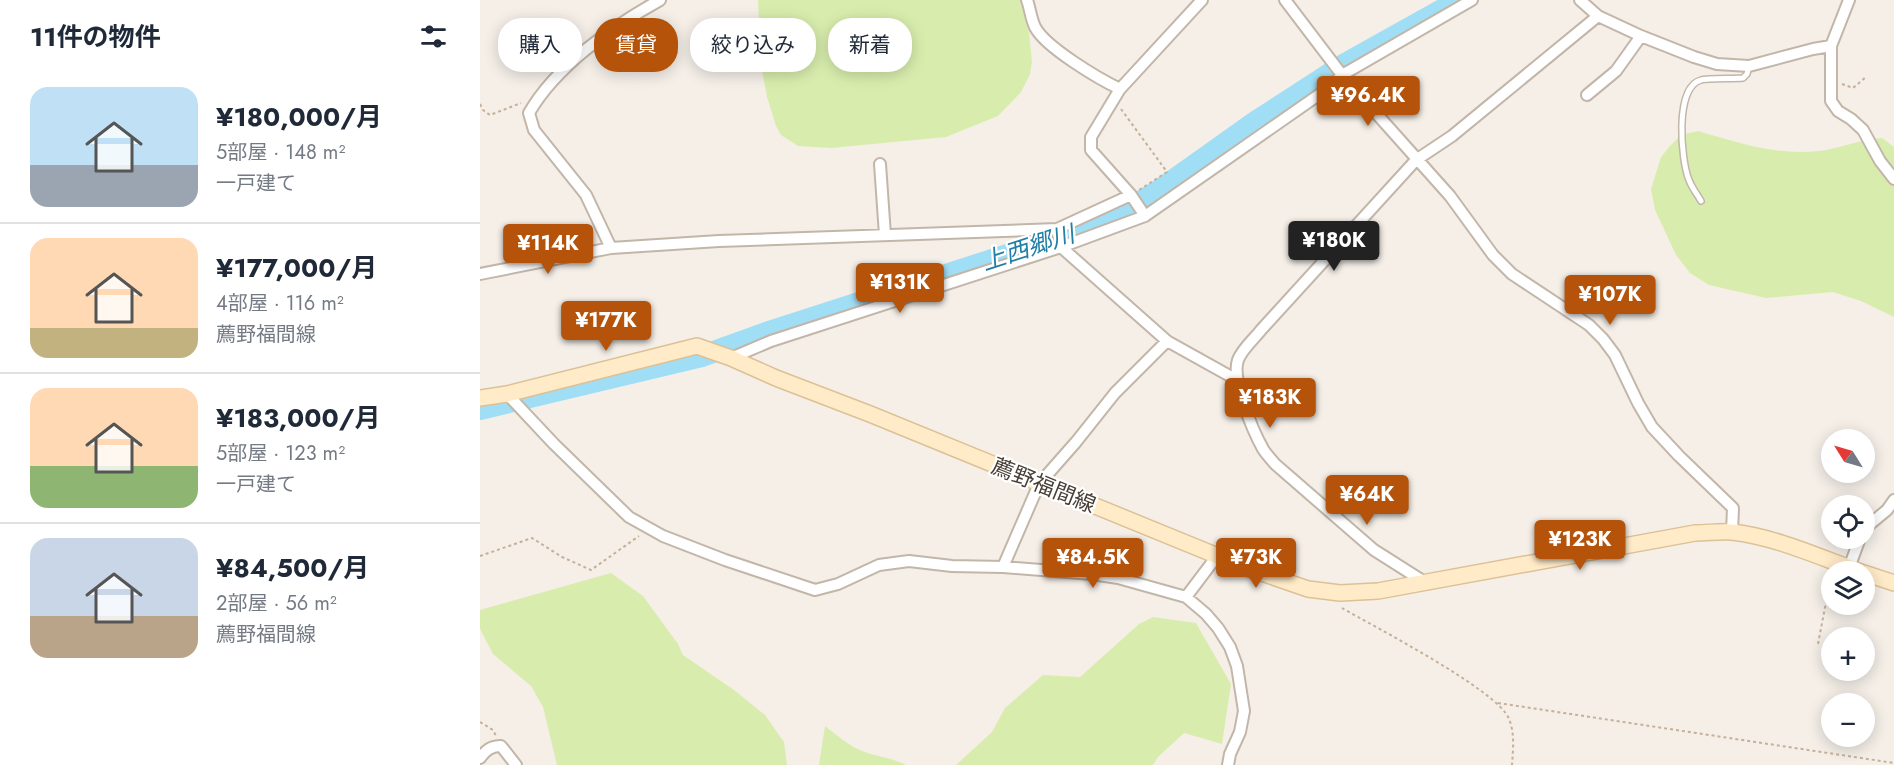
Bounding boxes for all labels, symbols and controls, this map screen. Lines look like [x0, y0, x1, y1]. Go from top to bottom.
text: 11件の物件 [30, 18, 160, 56]
chip: 購入 [498, 18, 582, 72]
chip: 賃貸 [594, 18, 678, 72]
chip: 絞り込み [690, 18, 816, 72]
chip: 新着 [828, 18, 912, 72]
icon: filters [417, 20, 450, 53]
pin: ¥96.4K [1319, 76, 1417, 127]
text: ¥96.4K [1331, 81, 1405, 110]
text: ¥180,000/月 [216, 98, 382, 136]
icon: home [78, 111, 150, 183]
text: 5部屋 · 148 m² [216, 138, 345, 167]
text: 一戸建て [216, 169, 296, 198]
water label: 上西郷川 [977, 215, 1082, 279]
pin: ¥180K [1292, 221, 1376, 272]
pin: ¥114K [506, 224, 590, 275]
text: ¥180K [1302, 226, 1366, 255]
text: ¥114K [517, 229, 579, 258]
text: ¥177,000/月 [216, 249, 377, 287]
icon: home [78, 262, 150, 334]
pin: ¥131K [858, 263, 942, 314]
text: ¥131K [870, 268, 930, 297]
pin: ¥107K [1568, 275, 1652, 326]
text: ¥107K [1579, 280, 1641, 309]
text: 4部屋 · 116 m² [216, 289, 344, 318]
pin: ¥177K [564, 301, 648, 352]
text: ¥177K [575, 306, 637, 335]
text: 薦野福間線 [216, 320, 316, 349]
pin: ¥183K [1228, 378, 1312, 429]
text: ¥183K [1239, 383, 1301, 412]
text: ¥183,000/月 [216, 399, 381, 437]
icon: home [78, 412, 150, 484]
north arrow [1821, 429, 1875, 483]
map controls [1821, 429, 1875, 747]
text: 5部屋 · 123 m² [216, 439, 345, 468]
street label: 薦野福間線 [987, 450, 1101, 520]
text: 一戸建て [216, 470, 296, 499]
pin: ¥64K [1331, 475, 1403, 526]
text: ¥64K [1340, 480, 1394, 509]
button: locate [1821, 495, 1875, 549]
pin: ¥123K [1538, 520, 1622, 571]
text: ¥123K [1548, 525, 1612, 554]
pin: ¥84.5K [1044, 538, 1142, 589]
pin: ¥73K [1220, 538, 1292, 589]
text: ¥84.5K [1056, 543, 1130, 572]
text: ¥73K [1230, 543, 1282, 572]
text: ¥84,500/月 [216, 549, 369, 587]
button: layers [1821, 561, 1875, 615]
icon: home [78, 562, 150, 634]
text: 2部屋 · 56 m² [216, 589, 337, 618]
text: 薦野福間線 [216, 620, 316, 649]
button: + [1821, 627, 1875, 681]
button: − [1821, 693, 1875, 747]

